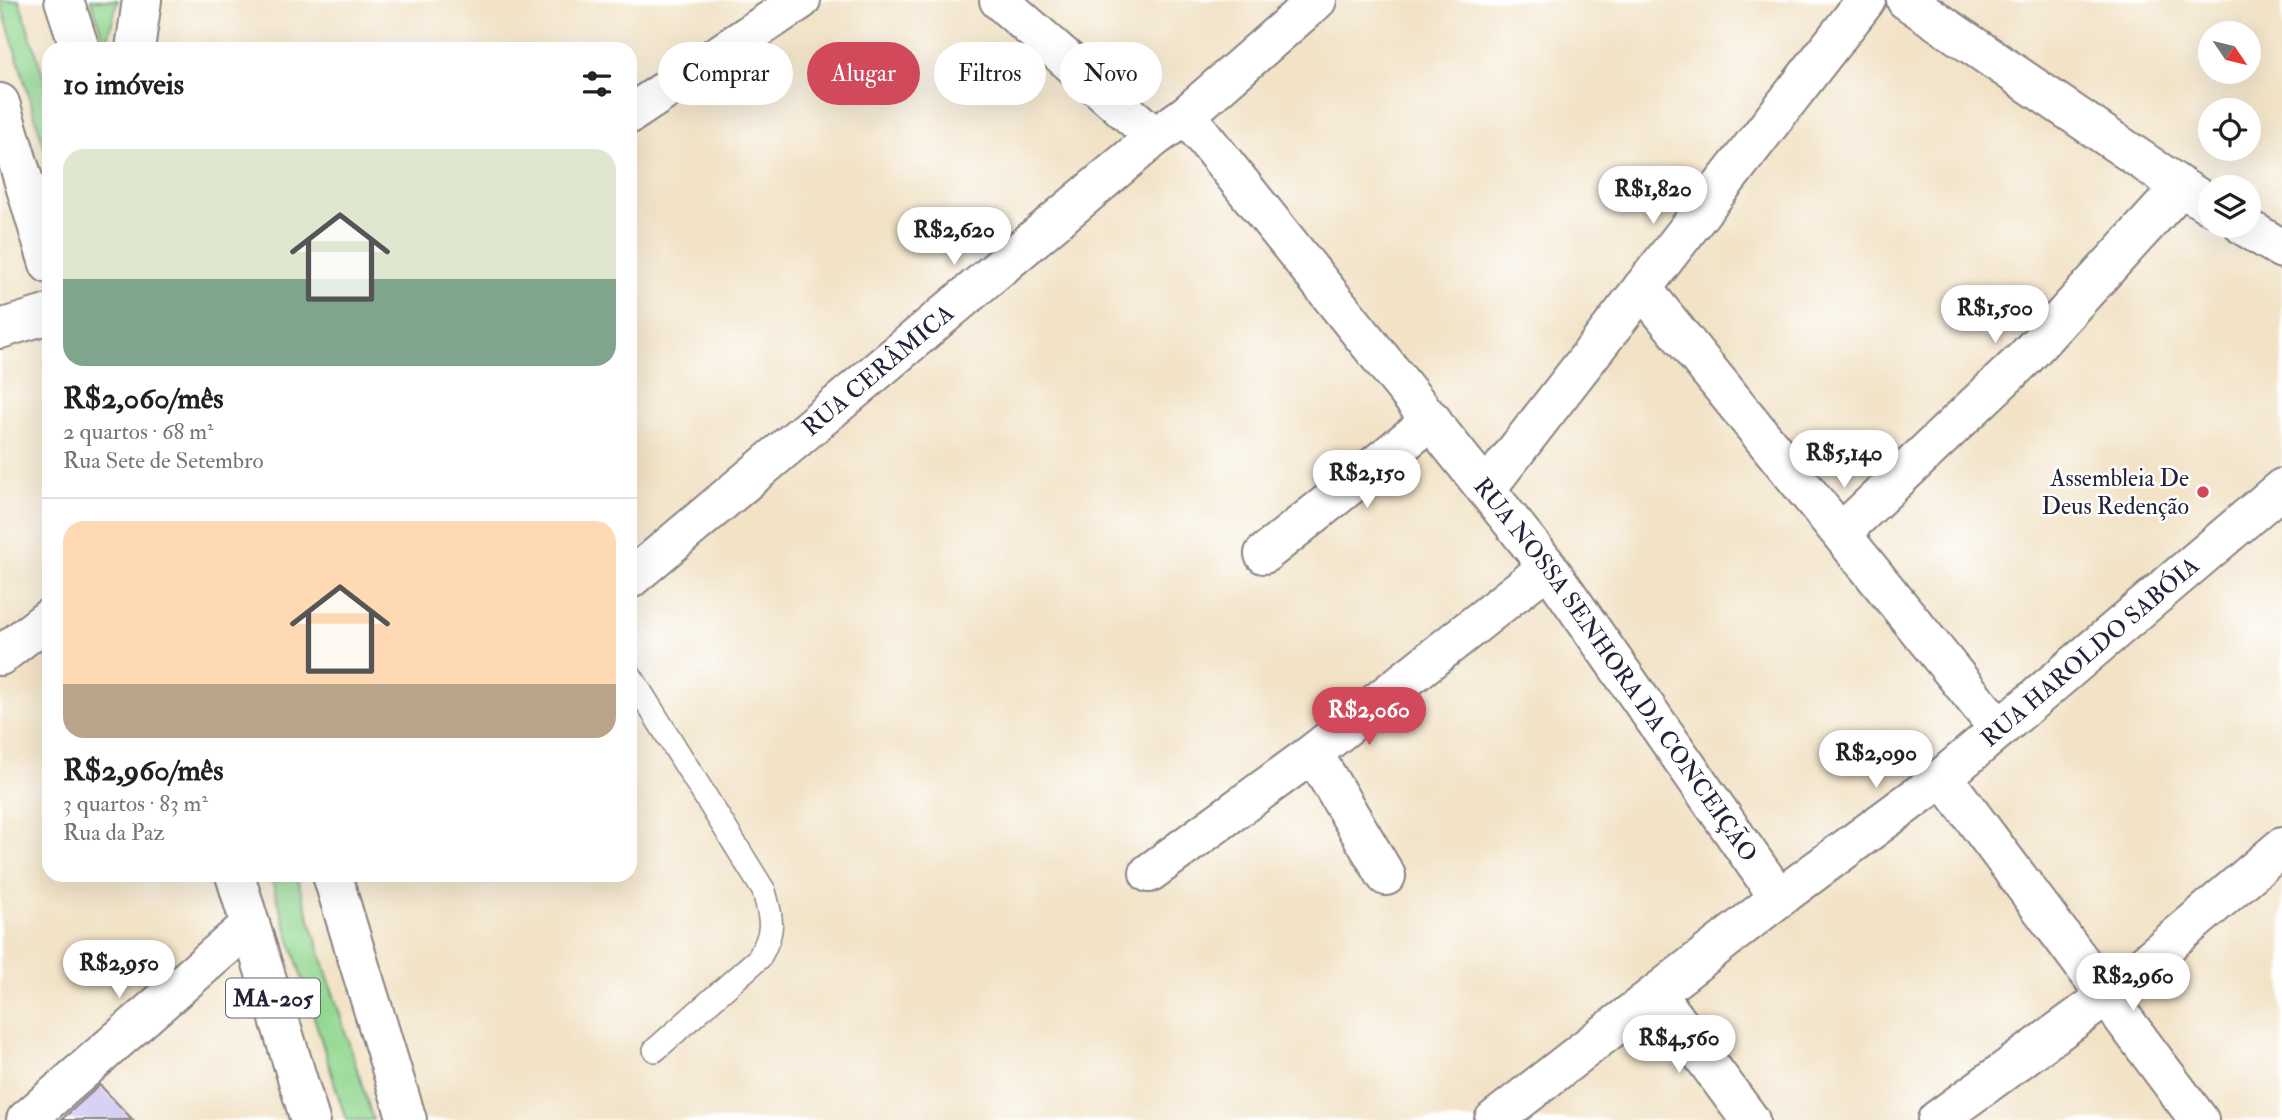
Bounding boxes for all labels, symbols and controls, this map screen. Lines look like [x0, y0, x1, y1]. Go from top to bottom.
north arrow [2198, 21, 2261, 84]
map controls [2198, 21, 2261, 238]
chip: Comprar [658, 42, 793, 105]
chip: Alugar [807, 42, 920, 105]
chip: Filtros [934, 42, 1046, 105]
chip: Novo [1060, 42, 1162, 105]
icon: filters [578, 65, 616, 103]
text: 10 imóveis [63, 66, 184, 103]
button: locate [2198, 98, 2261, 161]
pin: R$1,820 [1588, 166, 1718, 226]
text: R$1,820 [1614, 174, 1692, 203]
button: layers [2198, 175, 2261, 238]
icon: home [277, 194, 403, 320]
pin: R$2,620 [889, 208, 1019, 267]
text: R$2,620 [913, 215, 995, 244]
pin: R$1,500 [1930, 286, 2060, 345]
text: R$1,500 [1957, 293, 2033, 322]
street label: RUA CERÂMICA [796, 298, 960, 443]
text: R$2,060/mês [63, 380, 223, 417]
text: 2 quartos · 68 m² [63, 417, 214, 446]
pin: R$5,140 [1779, 430, 1909, 490]
text: R$5,140 [1805, 438, 1883, 467]
text: Rua Sete de Setembro [63, 446, 264, 475]
pin: R$2,150 [1302, 450, 1432, 510]
text: R$2,150 [1329, 458, 1405, 487]
place label: Assembleia De Deus Redenção [2041, 463, 2189, 522]
street label: RUA NOSSA SENHORA DA CONCEIÇÃO [1467, 471, 1765, 868]
marker: Assembleia De Deus Redenção [2195, 484, 2211, 500]
street label: RUA HAROLDO SABÓIA [1974, 550, 2205, 754]
icon: home [277, 566, 403, 692]
pin: R$2,060 [1304, 688, 1434, 747]
text: R$2,060 [1328, 695, 1410, 724]
pin: R$2,090 [1811, 730, 1941, 790]
text: R$2,090 [1835, 738, 1917, 767]
text: R$2,960/mês [63, 752, 223, 789]
text: 3 quartos · 83 m² [63, 789, 208, 818]
text: Rua da Paz [63, 818, 165, 847]
pin: R$2,950 [54, 940, 184, 1000]
text: R$2,950 [79, 948, 159, 977]
pin: R$2,960 [2068, 954, 2198, 1013]
text: R$2,960 [2092, 961, 2174, 990]
road number: MA-205 [226, 979, 320, 1018]
pin: R$4,560 [1614, 1016, 1744, 1075]
text: R$4,560 [1639, 1023, 1719, 1052]

